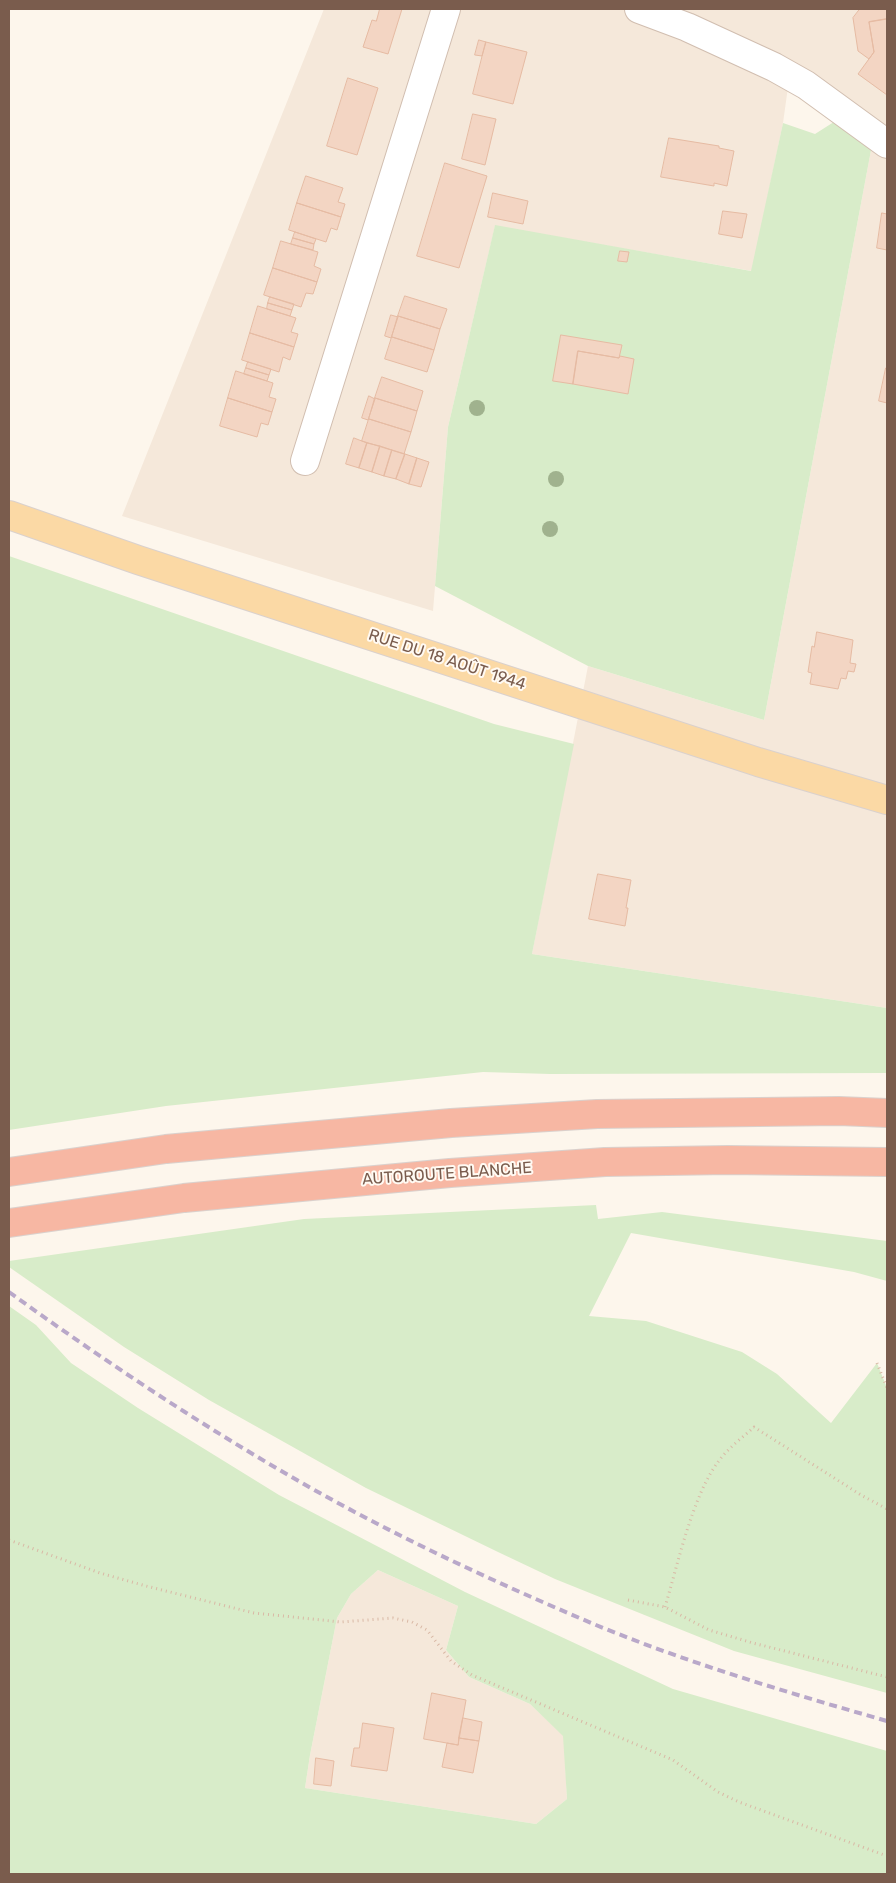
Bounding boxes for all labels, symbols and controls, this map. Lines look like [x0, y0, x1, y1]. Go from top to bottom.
street label: RUE DU 18 AOÛT 1944 [366, 626, 528, 694]
street label: AUTOROUTE BLANCHE [361, 1158, 533, 1190]

